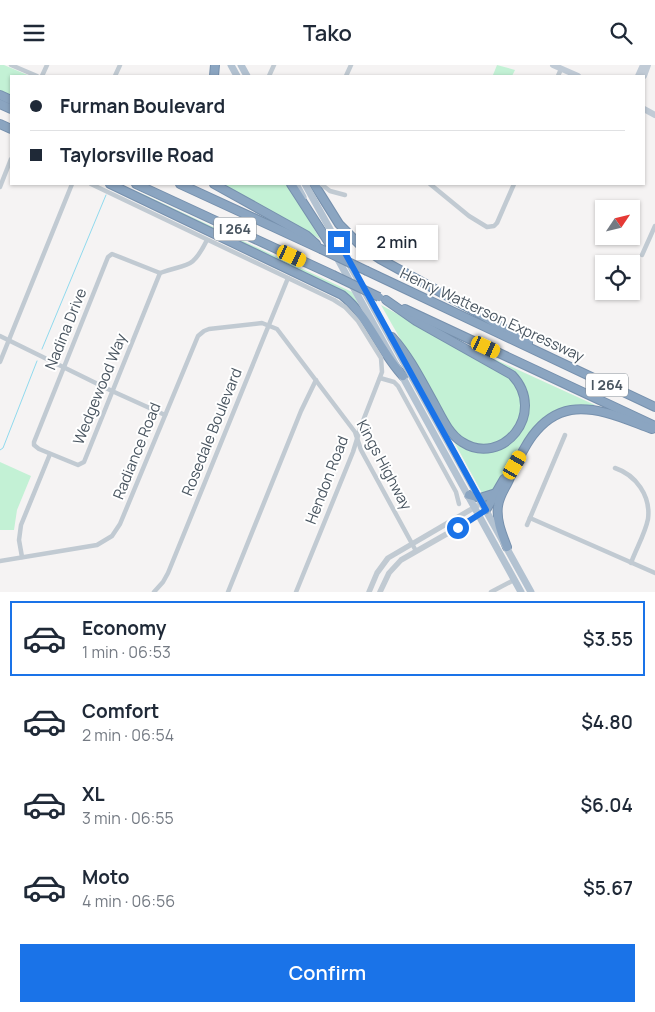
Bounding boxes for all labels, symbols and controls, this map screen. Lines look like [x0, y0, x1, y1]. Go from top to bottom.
text: Tako [303, 18, 352, 48]
icon: menu [20, 19, 48, 47]
icon: search [607, 19, 635, 47]
text: Furman Boulevard [60, 93, 225, 119]
text: Taylorsville Road [60, 142, 214, 168]
north arrow [595, 200, 640, 245]
map controls [595, 200, 640, 300]
road number: I 264 [214, 217, 256, 240]
callout: 2 min [356, 225, 439, 259]
route end [328, 231, 350, 253]
text: 2 min [377, 231, 417, 253]
car [275, 243, 308, 269]
button: locate [595, 255, 640, 300]
street label: Henry Watterson Expressway [397, 263, 588, 367]
street label: Nadina Drive [40, 285, 92, 373]
street label: Wedgewood Way [68, 330, 131, 448]
car [469, 334, 502, 360]
street label: Rosedale Boulevard [176, 365, 247, 499]
road number: I 264 [586, 373, 628, 397]
street label: Radiance Road [108, 399, 166, 502]
street label: Kings Highway [352, 416, 417, 514]
street label: Hendon Road [300, 433, 353, 527]
car [501, 448, 528, 482]
route start [447, 517, 469, 539]
text: Economy [82, 615, 166, 641]
icon: car [22, 616, 67, 661]
text: $3.55 [583, 626, 633, 652]
text: 1 min · 06:53 [82, 641, 171, 663]
text: Comfort [82, 698, 159, 724]
icon: car [22, 699, 67, 744]
text: $4.80 [581, 709, 633, 735]
text: 2 min · 06:54 [82, 724, 174, 746]
text: XL [82, 781, 105, 807]
icon: car [22, 782, 67, 827]
text: $6.04 [580, 792, 633, 818]
text: 3 min · 06:55 [82, 807, 174, 829]
text: Moto [82, 864, 129, 890]
icon: car [22, 865, 67, 910]
text: $5.67 [583, 875, 633, 901]
text: 4 min · 06:56 [82, 890, 175, 912]
button: Confirm [20, 944, 635, 1002]

